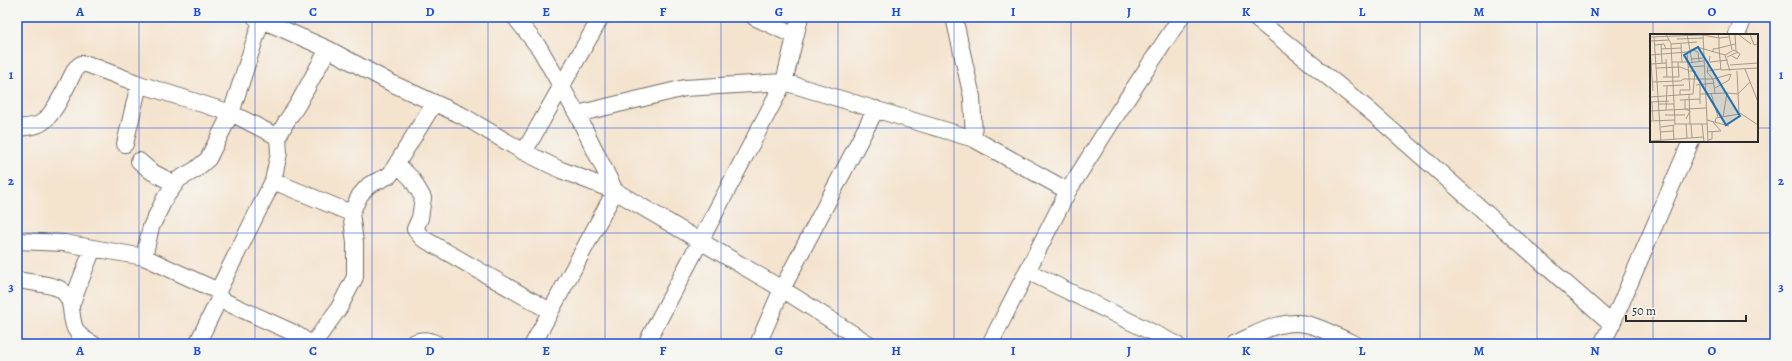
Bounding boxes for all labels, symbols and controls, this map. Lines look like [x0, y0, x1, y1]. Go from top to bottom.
text: A [75, 3, 85, 20]
text: B [193, 3, 201, 20]
text: C [309, 3, 317, 20]
text: D [425, 3, 435, 20]
text: E [542, 3, 550, 20]
text: F [660, 3, 667, 20]
text: G [775, 3, 783, 20]
text: H [891, 3, 901, 20]
text: I [1011, 3, 1016, 20]
text: J [1127, 3, 1131, 20]
text: K [1242, 3, 1251, 20]
text: L [1359, 3, 1366, 20]
text: M [1474, 3, 1485, 20]
text: N [1590, 3, 1600, 20]
text: O [1708, 3, 1717, 20]
inset map [1650, 34, 1758, 142]
text: 1 [9, 66, 14, 83]
text: 1 [1779, 66, 1784, 83]
text: 2 [8, 172, 15, 189]
text: 2 [1778, 172, 1785, 189]
text: 3 [8, 278, 14, 295]
text: 3 [1778, 278, 1784, 295]
scale bar [1626, 297, 1746, 323]
text: 50 m [1632, 303, 1656, 319]
text: A [75, 342, 85, 359]
text: B [193, 342, 201, 359]
text: C [309, 342, 317, 359]
text: D [425, 342, 435, 359]
text: E [542, 342, 550, 359]
text: F [660, 342, 667, 359]
text: G [775, 342, 783, 359]
text: H [891, 342, 901, 359]
text: I [1011, 342, 1016, 359]
text: J [1127, 342, 1131, 359]
text: K [1242, 342, 1251, 359]
text: L [1359, 342, 1366, 359]
text: M [1474, 342, 1485, 359]
text: N [1590, 342, 1600, 359]
text: O [1708, 342, 1717, 359]

